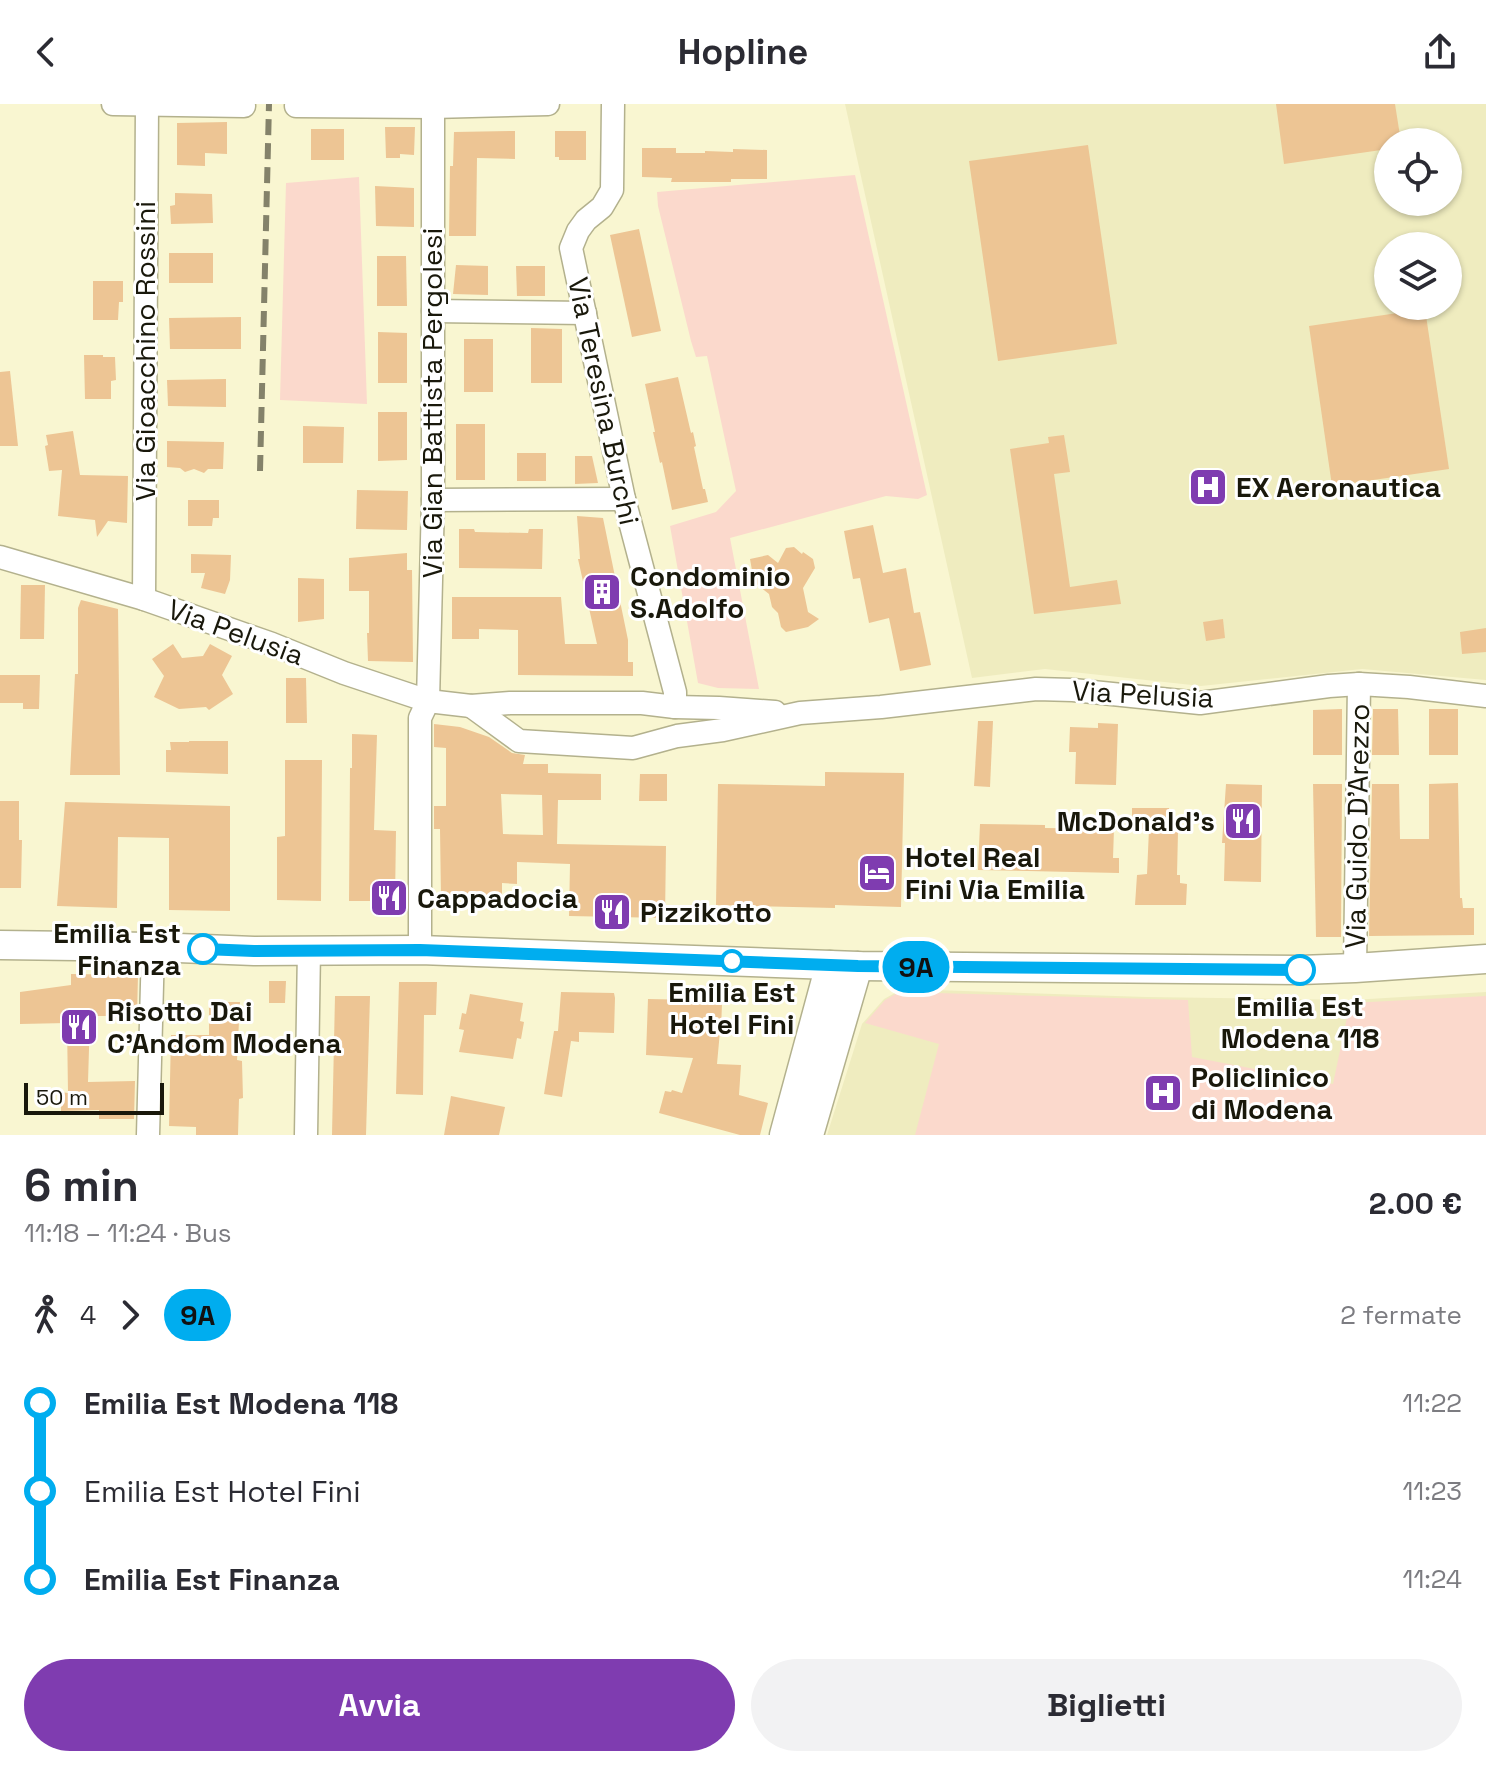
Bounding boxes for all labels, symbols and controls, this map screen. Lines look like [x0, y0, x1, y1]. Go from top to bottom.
text: Hopline [678, 29, 808, 75]
icon: back [24, 30, 68, 74]
icon: share [1418, 30, 1462, 74]
map controls [1374, 128, 1462, 320]
button: locate [1374, 128, 1462, 216]
street label: Via Gioacchino Rossini [127, 201, 163, 501]
street label: Via Gian Battista Pergolesi [414, 228, 450, 578]
button: layers [1374, 232, 1462, 320]
street label: Via Teresina Burchi [560, 274, 648, 528]
hospital icon: EX Aeronautica [1187, 466, 1229, 508]
place label: EX Aeronautica [1236, 469, 1441, 505]
place label: Condominio S.Adolfo [630, 558, 791, 626]
building icon: Condominio S.Adolfo [581, 571, 623, 613]
street label: Via Pelusia [163, 591, 309, 673]
street label: Via Pelusia [1071, 672, 1215, 716]
street label: Via Guido D'Arezzo [1337, 703, 1377, 949]
restaurant icon: McDonald's [1222, 800, 1264, 842]
place label: McDonald's [1057, 803, 1215, 839]
place label: Hotel Real Fini Via Emilia [905, 839, 1085, 907]
hotel icon: Hotel Real Fini Via Emilia [856, 852, 898, 894]
restaurant icon: Cappadocia [368, 877, 410, 919]
place label: Cappadocia [417, 880, 578, 916]
restaurant icon: Pizzikotto [591, 891, 633, 933]
place label: Pizzikotto [640, 894, 772, 930]
place label: Emilia Est Finanza [53, 915, 181, 983]
marker: Emilia Est Finanza [188, 934, 218, 964]
line badge: 9A [880, 941, 952, 993]
text: 9A [898, 949, 934, 985]
marker: Emilia Est Hotel Fini [721, 950, 743, 972]
marker: Emilia Est Modena 118 [1285, 955, 1315, 985]
place label: Emilia Est Hotel Fini [668, 974, 796, 1042]
place label: Emilia Est Modena 118 [1221, 988, 1379, 1056]
place label: Risotto Dai C'Andom Modena [107, 993, 342, 1061]
restaurant icon: Risotto Dai C'Andom Modena [58, 1006, 100, 1048]
place label: Policlinico di Modena [1191, 1059, 1333, 1127]
hospital icon: Policlinico di Modena [1142, 1072, 1184, 1114]
scale bar [24, 1079, 164, 1115]
text: 50 m [36, 1083, 88, 1111]
text: 6 min [24, 1158, 139, 1214]
text: 2.00 € [1369, 1184, 1462, 1223]
text: 11:18 – 11:24 · Bus [24, 1216, 232, 1250]
icon: walk [24, 1293, 68, 1337]
icon: forward [108, 1293, 152, 1337]
text: 9A [180, 1297, 215, 1333]
text: 4 [80, 1298, 96, 1332]
text: 2 fermate [1340, 1298, 1462, 1332]
text: Emilia Est Modena 118 [84, 1384, 398, 1423]
text: 11:22 [1402, 1386, 1462, 1420]
text: Emilia Est Hotel Fini [84, 1472, 361, 1511]
text: 11:23 [1402, 1474, 1462, 1508]
text: Emilia Est Finanza [84, 1560, 340, 1599]
text: 11:24 [1403, 1562, 1462, 1596]
button: Avvia [24, 1659, 735, 1751]
button: Biglietti [751, 1659, 1462, 1751]

